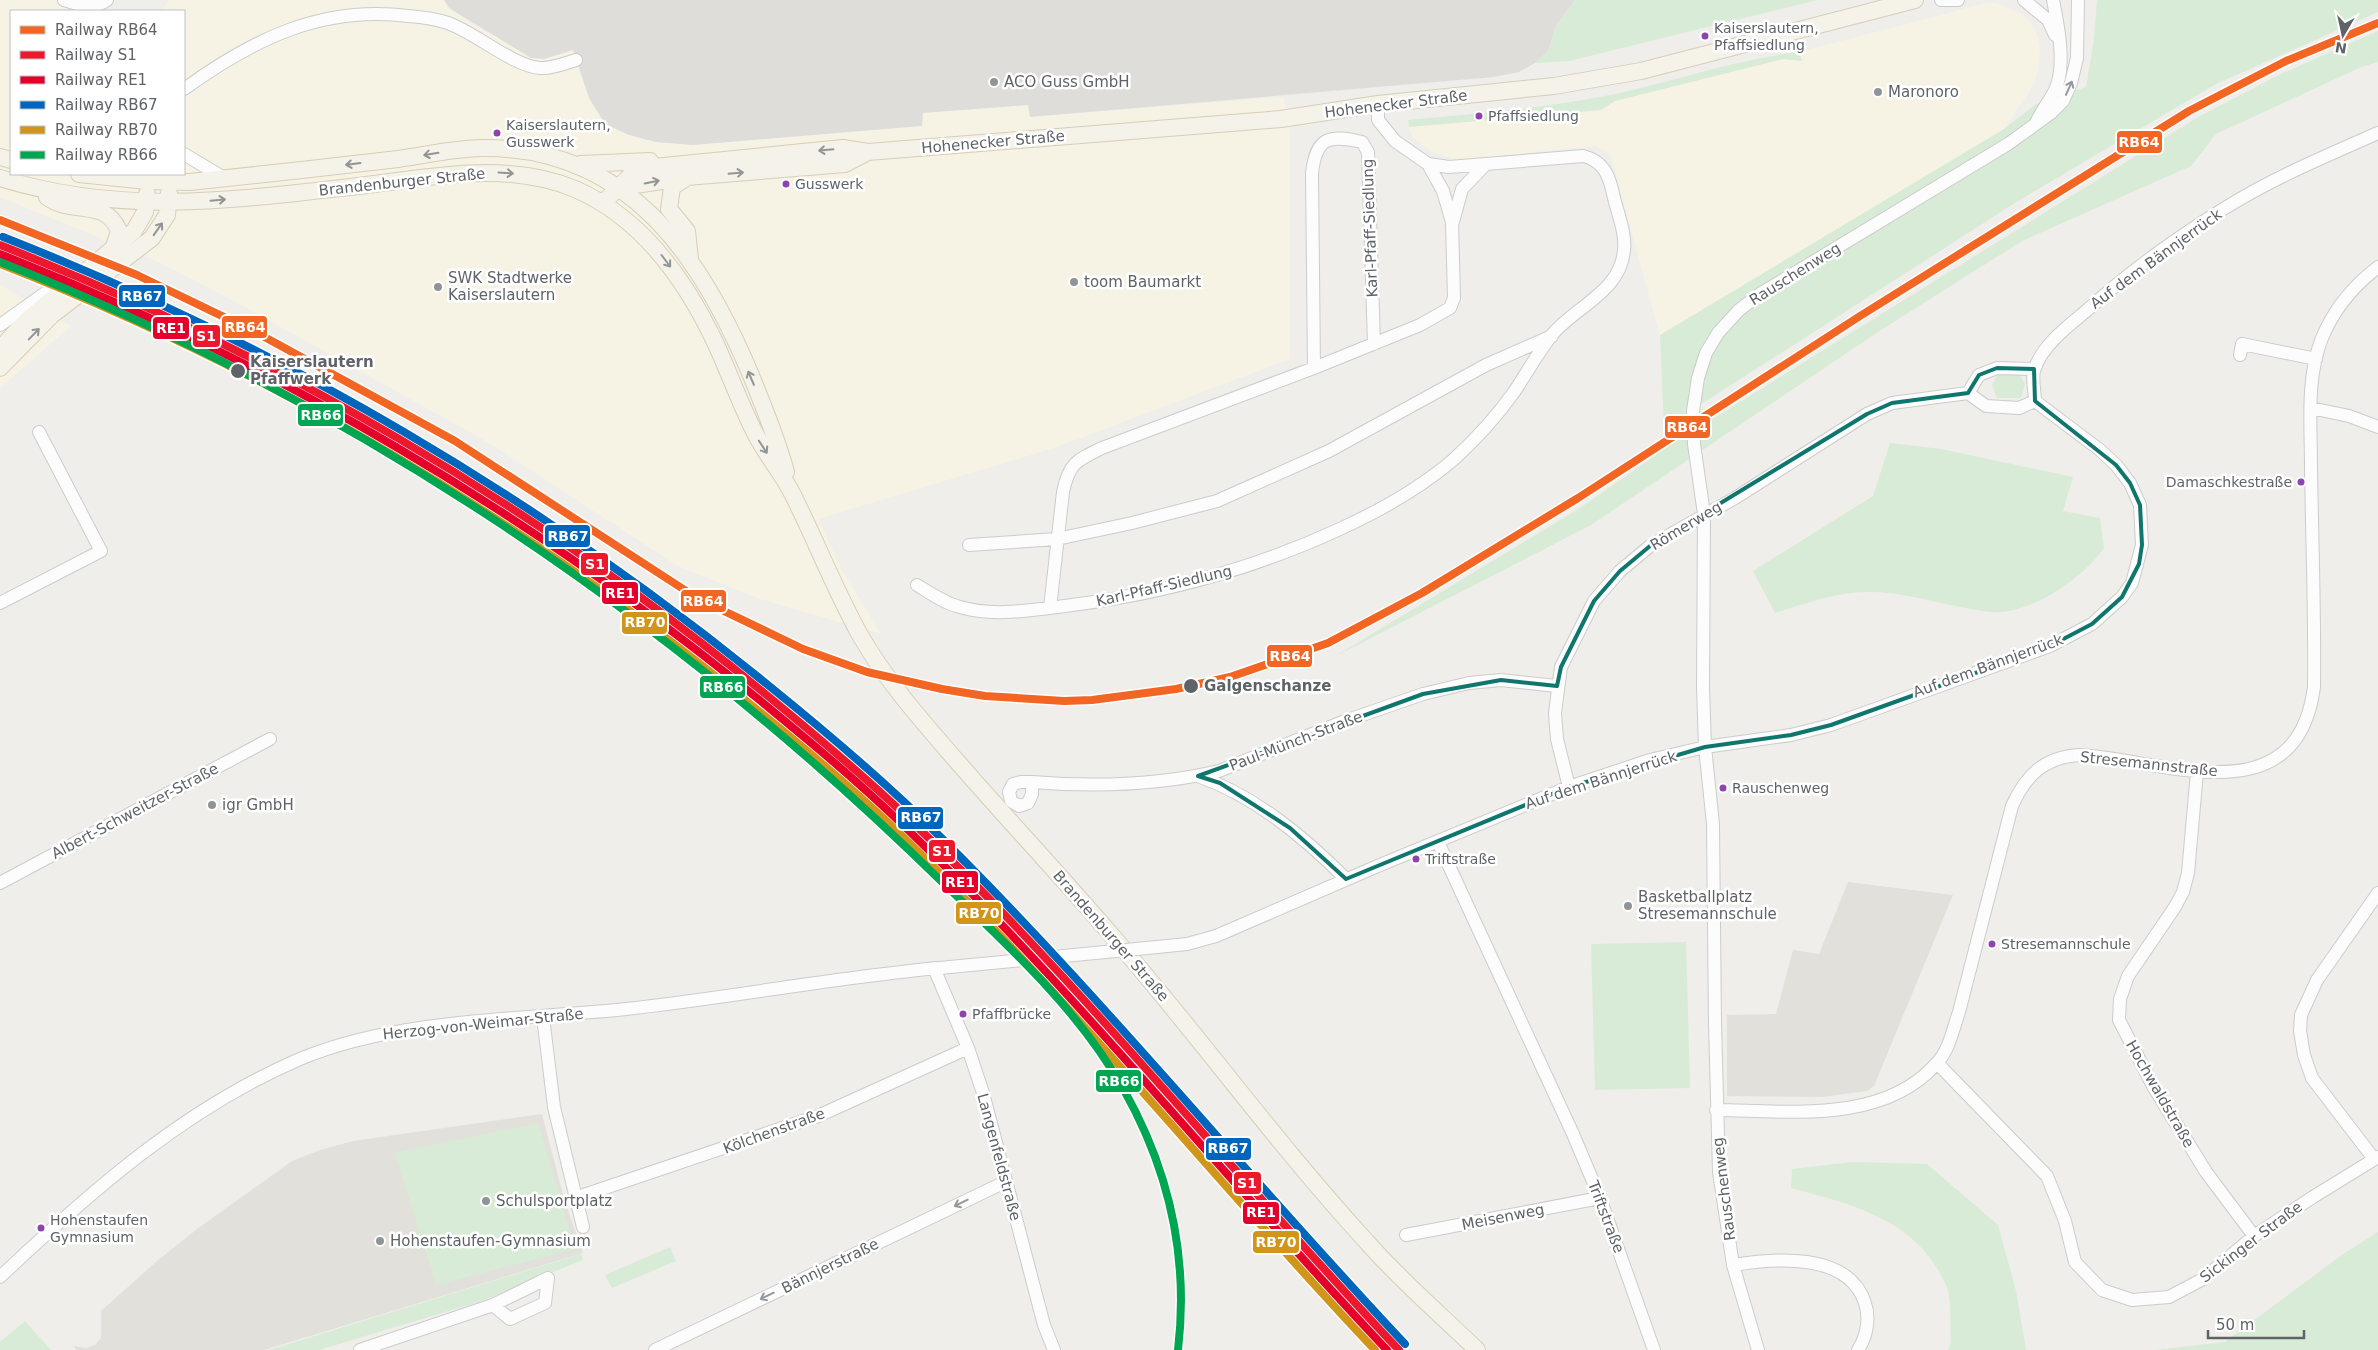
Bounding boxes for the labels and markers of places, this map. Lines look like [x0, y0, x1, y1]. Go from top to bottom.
place label: Kaiserslautern, Pfaffsiedlung [1714, 20, 1819, 53]
marker: Kaiserslautern, Pfaffsiedlung [1700, 31, 1710, 41]
place label: ACO Guss GmbH [1004, 73, 1130, 91]
marker: ACO Guss GmbH [988, 76, 1000, 88]
place label: Maronoro [1888, 83, 1959, 101]
marker: Maronoro [1872, 86, 1884, 98]
place label: Pfaffsiedlung [1488, 108, 1579, 124]
marker: Pfaffsiedlung [1474, 111, 1484, 121]
place label: Kaiserslautern, Gusswerk [506, 117, 611, 150]
marker: Kaiserslautern, Gusswerk [492, 128, 502, 138]
place label: Gusswerk [795, 176, 864, 192]
marker: Gusswerk [781, 179, 791, 189]
place label: SWK Stadtwerke Kaiserslautern [448, 269, 572, 304]
place label: toom Baumarkt [1084, 273, 1201, 291]
marker: toom Baumarkt [1068, 276, 1080, 288]
marker: SWK Stadtwerke Kaiserslautern [432, 281, 444, 293]
place label: Kaiserslautern Pfaffwerk [250, 353, 374, 388]
marker: Kaiserslautern Pfaffwerk [229, 362, 247, 380]
place label: Damaschkestraße [2166, 474, 2292, 490]
marker: Damaschkestraße [2296, 477, 2306, 487]
marker: Galgenschanze [1182, 677, 1200, 695]
place label: Galgenschanze [1204, 677, 1331, 695]
place label: Rauschenweg [1732, 780, 1829, 796]
marker: Rauschenweg [1718, 783, 1728, 793]
place label: igr GmbH [222, 796, 294, 814]
marker: igr GmbH [206, 799, 218, 811]
place label: Triftstraße [1424, 851, 1496, 867]
marker: Triftstraße [1411, 854, 1421, 864]
place label: Basketballplatz Stresemannschule [1638, 888, 1777, 923]
marker: Basketballplatz Stresemannschule [1622, 900, 1634, 912]
place label: Stresemannschule [2001, 936, 2131, 952]
marker: Stresemannschule [1987, 939, 1997, 949]
place label: Pfaffbrücke [972, 1006, 1051, 1022]
marker: Pfaffbrücke [958, 1009, 968, 1019]
place label: Schulsportplatz [496, 1192, 612, 1210]
marker: Schulsportplatz [480, 1195, 492, 1207]
place label: Hohenstaufen Gymnasium [50, 1212, 148, 1245]
marker: Hohenstaufen Gymnasium [36, 1223, 46, 1233]
place label: Hohenstaufen-Gymnasium [390, 1232, 591, 1250]
marker: Hohenstaufen-Gymnasium [374, 1235, 386, 1247]

